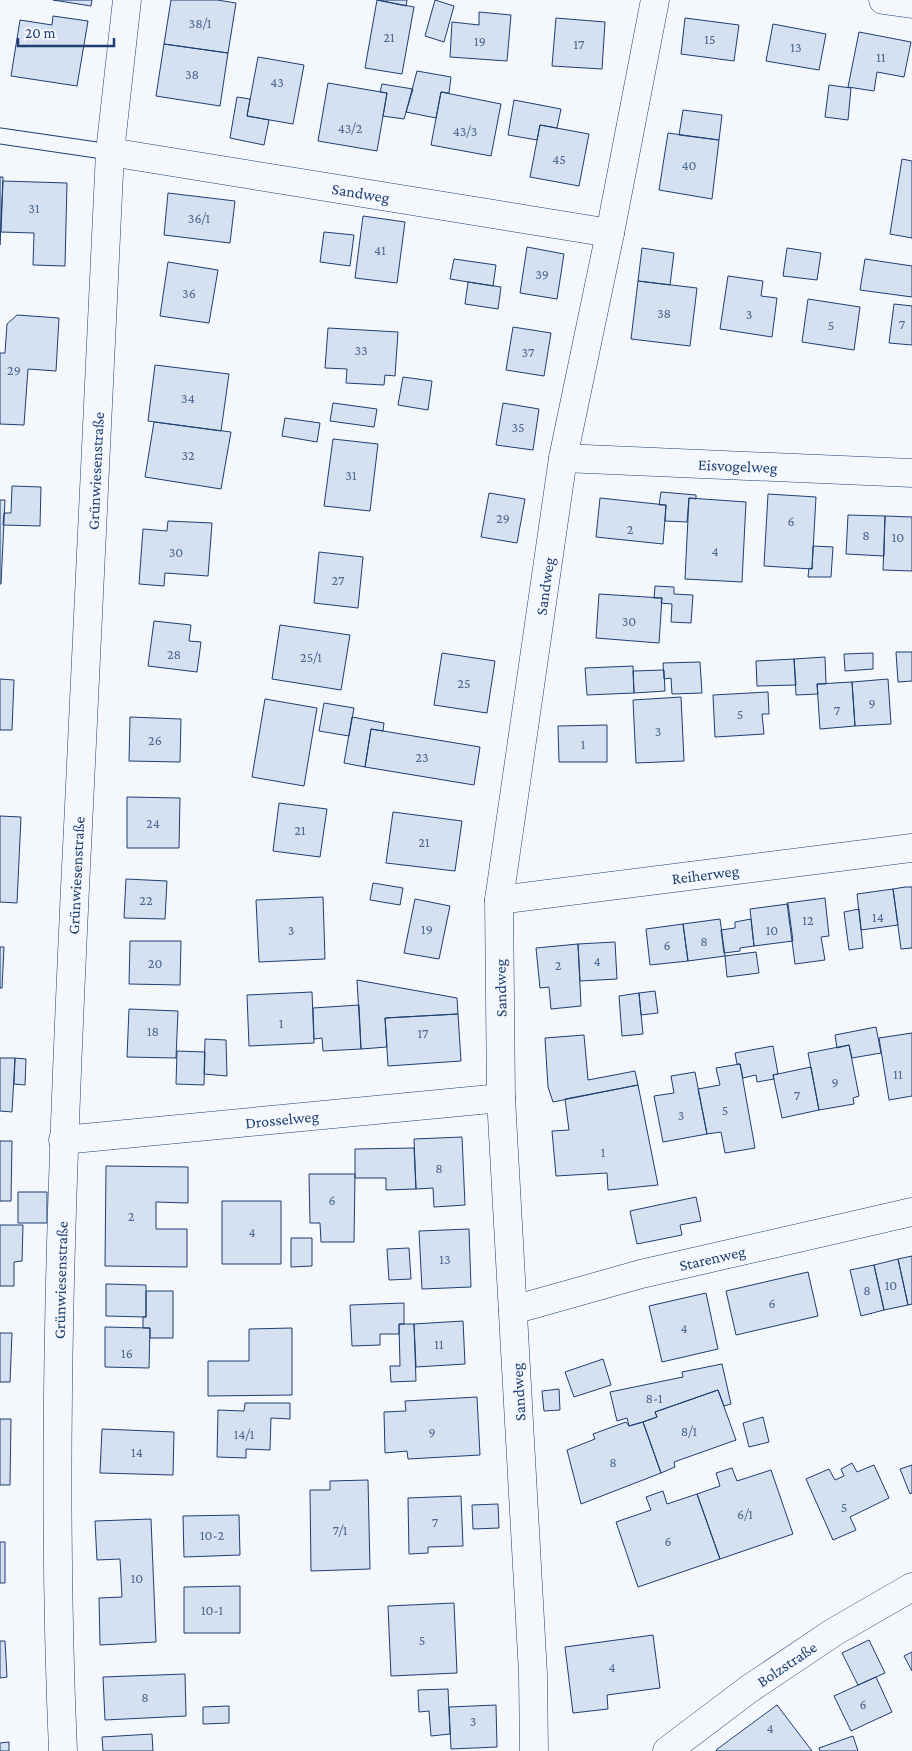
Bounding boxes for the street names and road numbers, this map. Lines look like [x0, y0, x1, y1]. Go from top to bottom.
street label: Sandweg [331, 180, 391, 207]
street label: Grünwiesenstraße [84, 412, 107, 530]
street label: Eisvogelweg [698, 456, 778, 477]
street label: Sandweg [532, 556, 559, 616]
street label: Grünwiesenstraße [65, 816, 88, 935]
street label: Reiherweg [671, 862, 740, 887]
street label: Sandweg [491, 958, 511, 1017]
street label: Drosselweg [244, 1107, 320, 1131]
street label: Grünwiesenstraße [51, 1221, 71, 1339]
street label: Starenweg [678, 1242, 748, 1274]
street label: Sandweg [508, 1362, 530, 1422]
street label: Bolzstraße [754, 1638, 820, 1690]

